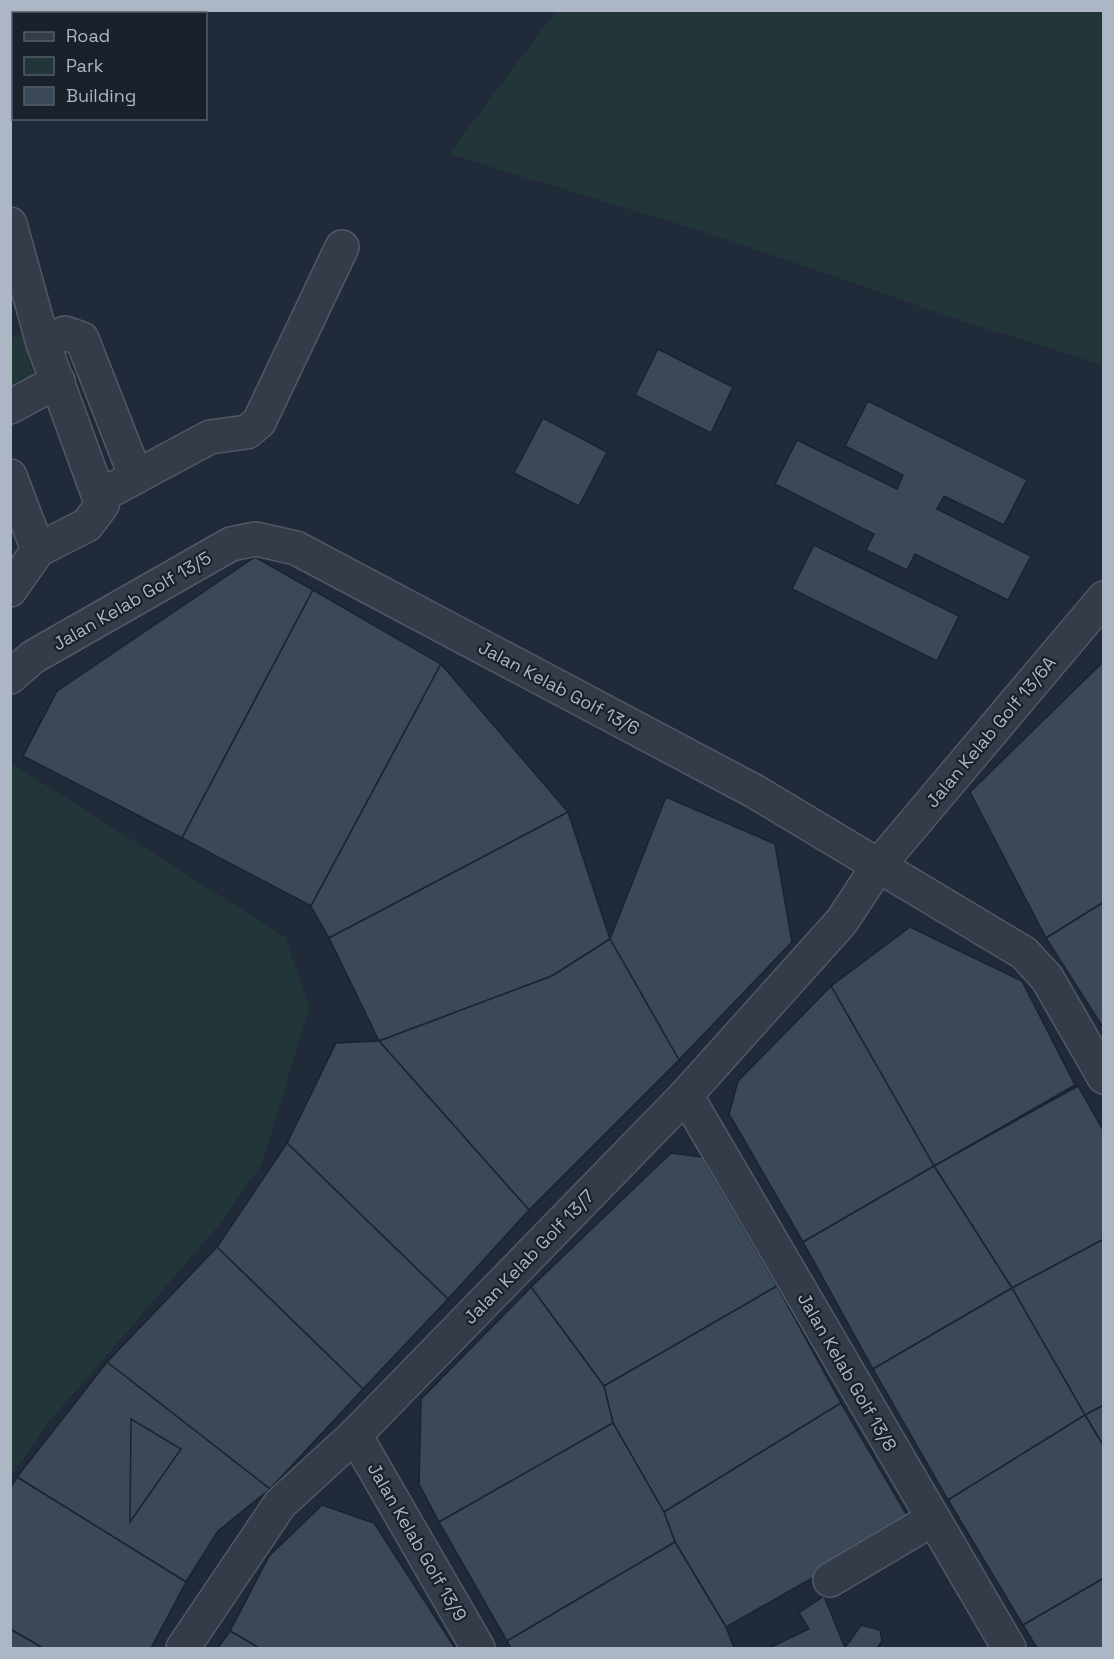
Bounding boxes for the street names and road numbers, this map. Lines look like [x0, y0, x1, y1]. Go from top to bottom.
street label: Jalan Kelab Golf 13/5 [48, 546, 215, 655]
street label: Jalan Kelab Golf 13/6 [475, 635, 644, 740]
street label: Jalan Kelab Golf 13/6A [921, 651, 1061, 812]
street label: Jalan Kelab Golf 13/7 [458, 1184, 599, 1329]
street label: Jalan Kelab Golf 13/8 [793, 1288, 902, 1455]
street label: Jalan Kelab Golf 13/9 [363, 1458, 472, 1625]

